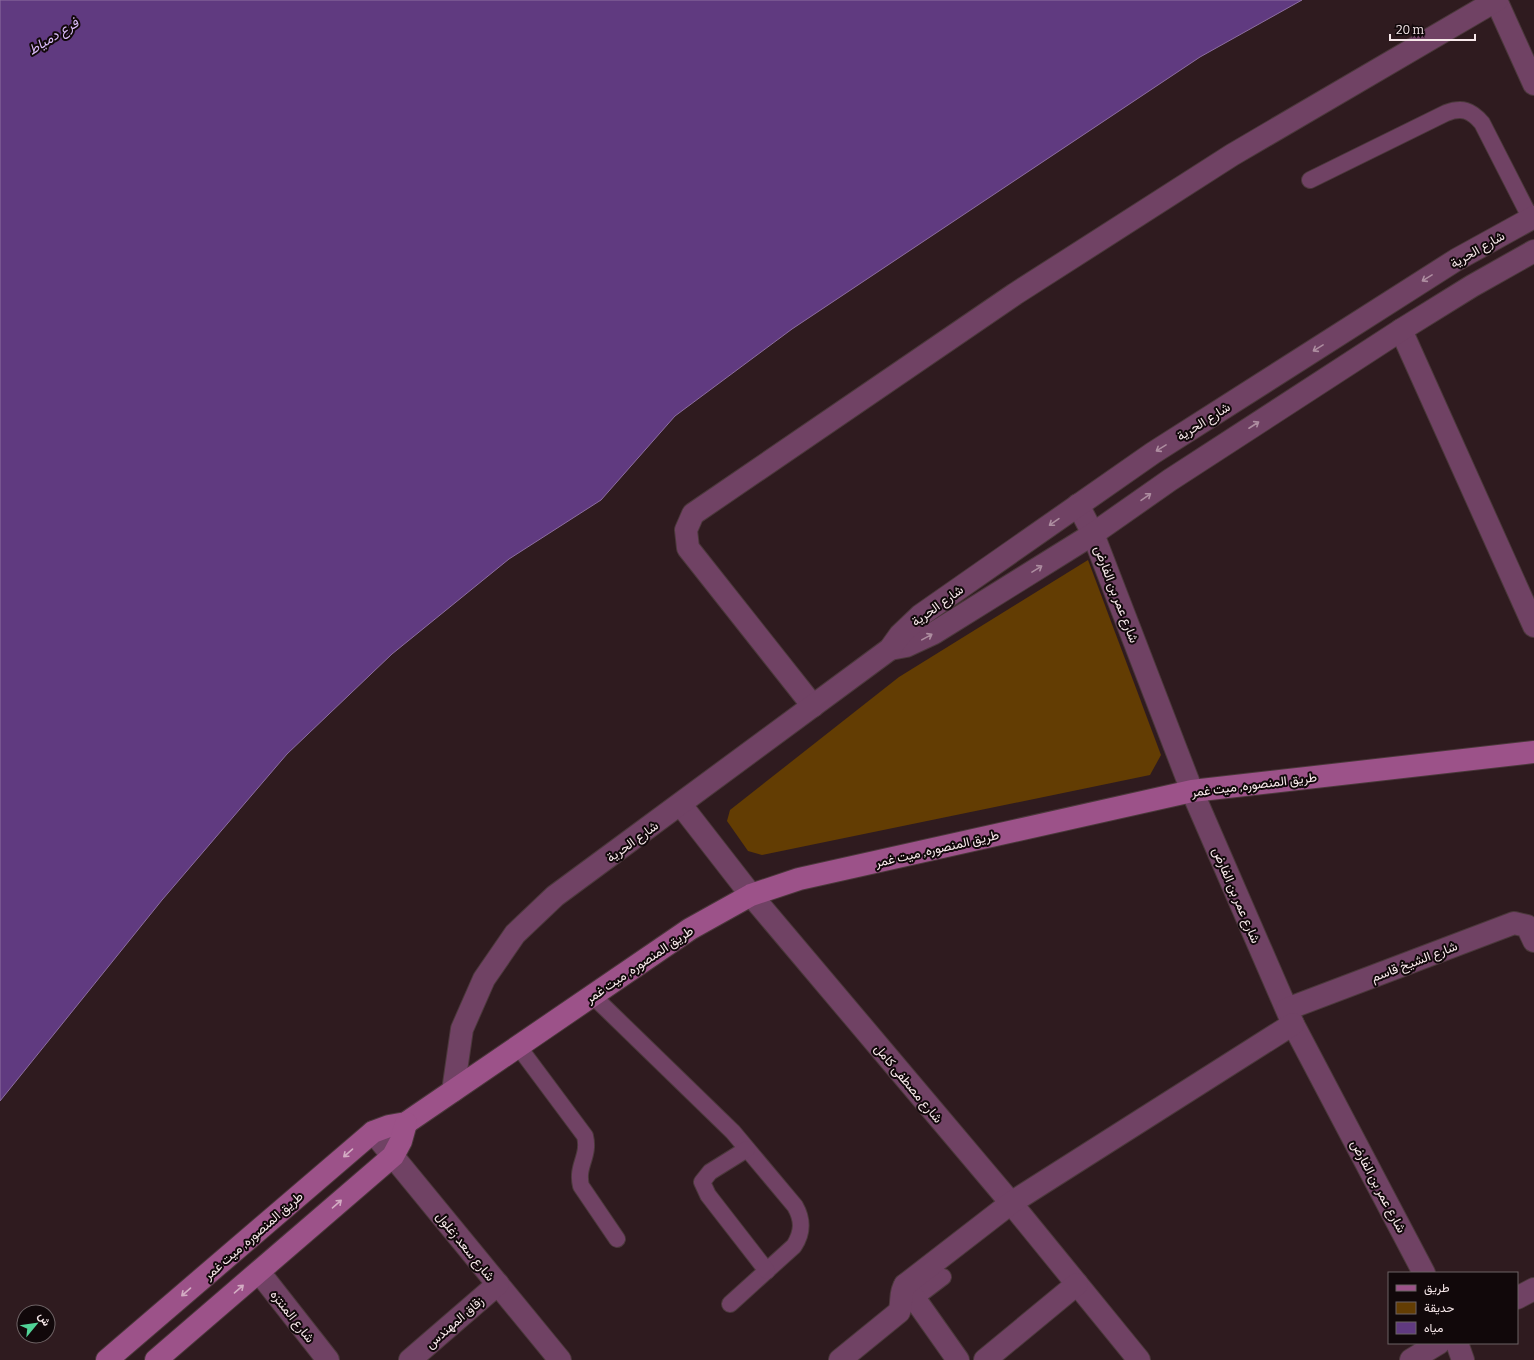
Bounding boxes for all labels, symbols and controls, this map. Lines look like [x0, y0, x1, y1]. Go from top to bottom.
water label: فرع دمياط [25, 14, 83, 59]
scale bar [1390, 16, 1475, 42]
text: 20 m [1396, 23, 1425, 37]
street label: شارع الحرية [1447, 228, 1508, 273]
one-way arrow [1422, 274, 1433, 283]
one-way arrow [1312, 345, 1324, 353]
street label: شارع الحرية [1174, 399, 1234, 445]
one-way arrow [1248, 421, 1260, 429]
one-way arrow [1156, 444, 1167, 452]
one-way arrow [1140, 493, 1151, 501]
one-way arrow [1048, 518, 1059, 526]
street label: شارع عمر بن الفارض [1089, 544, 1142, 646]
one-way arrow [1031, 564, 1043, 572]
street label: شارع الحرية [909, 582, 967, 631]
one-way arrow [921, 633, 933, 641]
street label: طريق المنصوره, ميت غمر [1189, 769, 1318, 801]
street label: شارع الحرية [604, 818, 662, 867]
street label: طريق المنصوره, ميت غمر [873, 827, 1001, 871]
street label: شارع عمر بن الفارض [1208, 845, 1264, 946]
street label: طريق المنصوره, ميت غمر [582, 923, 696, 1007]
street label: شارع الشيخ قاسم [1369, 938, 1460, 987]
street label: شارع مصطفى كامل [870, 1041, 946, 1127]
street label: شارع عمر بن الفارض [1346, 1137, 1409, 1236]
one-way arrow [343, 1148, 353, 1158]
street label: طريق المنصوره, ميت غمر [200, 1188, 307, 1284]
one-way arrow [332, 1200, 343, 1209]
street label: شارع سعد زغلول [432, 1209, 498, 1285]
legend [1388, 1272, 1518, 1344]
text: طريق [1424, 1281, 1450, 1296]
one-way arrow [233, 1284, 244, 1293]
street label: شارع المنتزه [266, 1287, 318, 1347]
one-way arrow [180, 1288, 191, 1297]
street label: زقاق المهندس [422, 1293, 487, 1352]
text: حديقة [1424, 1301, 1454, 1315]
north arrow [16, 1304, 56, 1344]
text: ش [35, 1310, 53, 1328]
text: مياه [1424, 1321, 1443, 1335]

